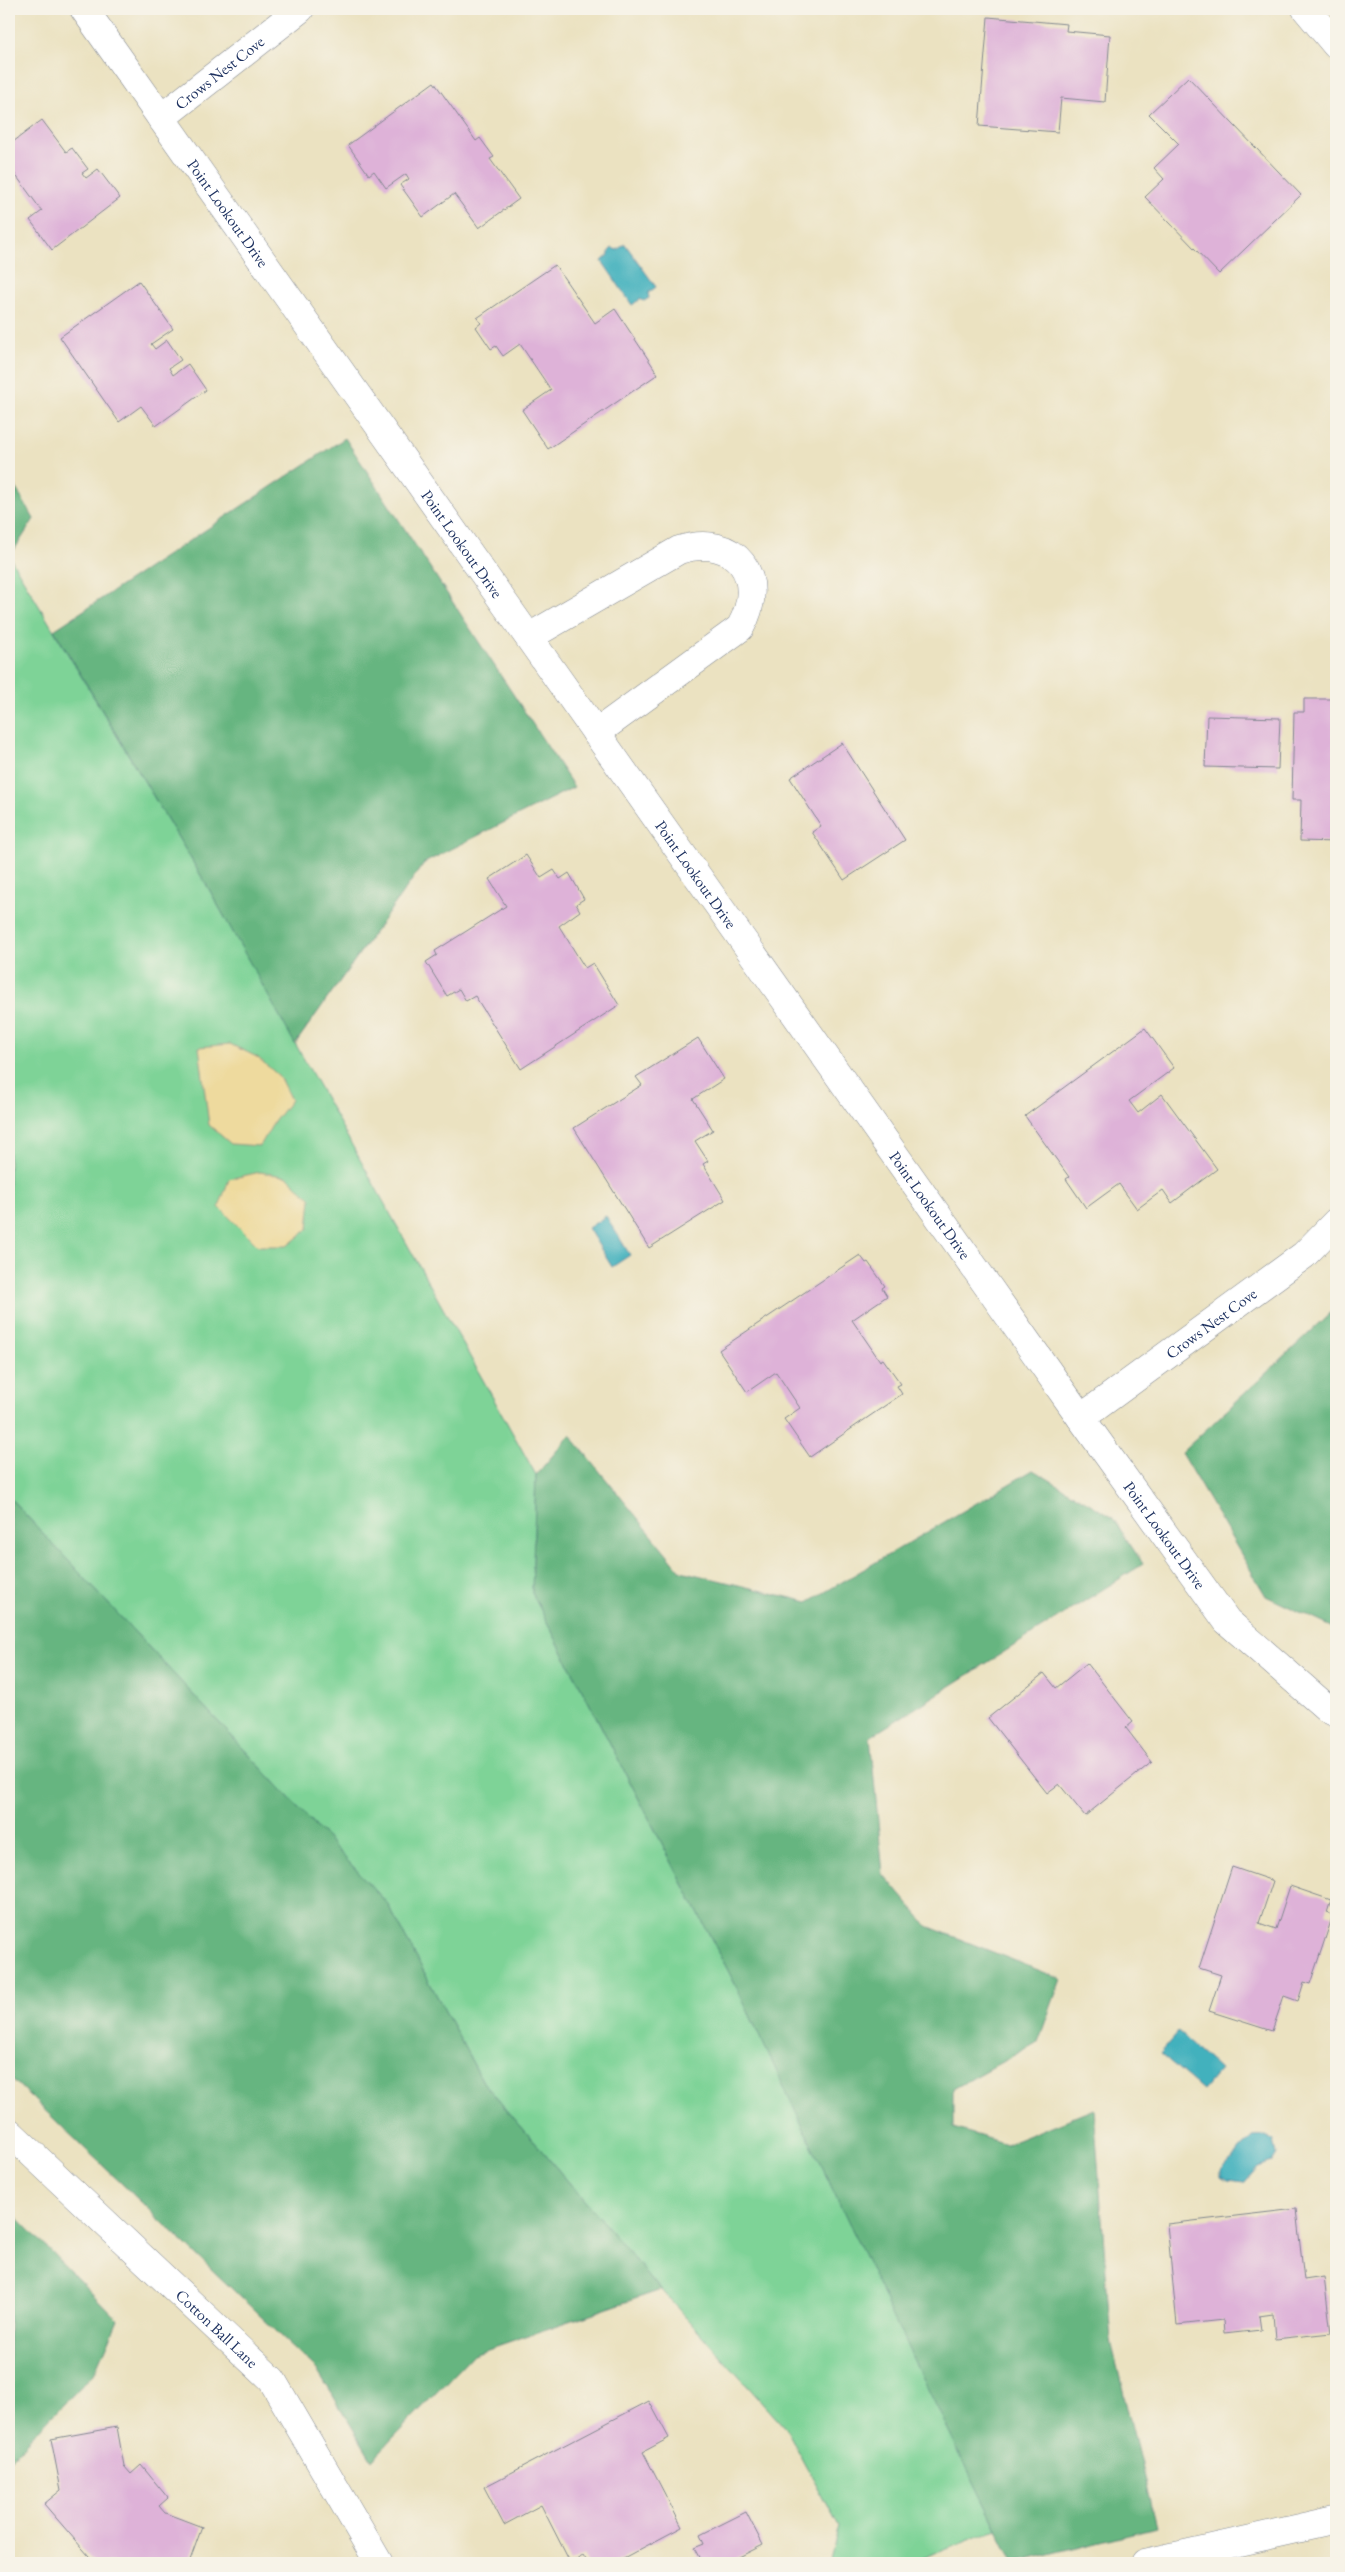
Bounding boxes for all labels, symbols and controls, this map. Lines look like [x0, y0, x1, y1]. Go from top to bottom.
street label: Crows Nest Cove [171, 31, 269, 114]
street label: Point Lookout Drive [182, 155, 273, 272]
street label: Point Lookout Drive [416, 486, 507, 602]
street label: Point Lookout Drive [650, 816, 741, 933]
street label: Point Lookout Drive [884, 1147, 975, 1263]
street label: Crows Nest Cove [1161, 1283, 1261, 1364]
street label: Point Lookout Drive [1119, 1477, 1210, 1593]
street label: Cotton Ball Lane [171, 2285, 263, 2373]

